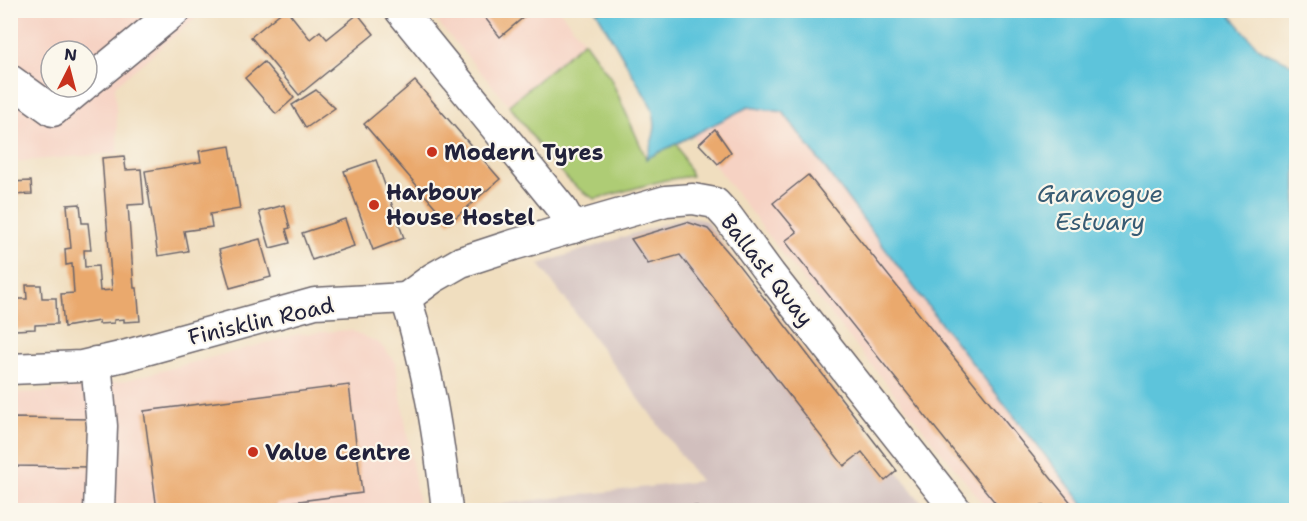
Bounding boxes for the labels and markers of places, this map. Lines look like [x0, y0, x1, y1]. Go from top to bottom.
place label: Modern Tyres [444, 138, 603, 167]
marker: Modern Tyres [425, 145, 439, 159]
place label: Harbour House Hostel [386, 178, 535, 232]
marker: Harbour House Hostel [367, 198, 381, 212]
place label: Value Centre [265, 438, 411, 467]
marker: Value Centre [246, 445, 260, 459]

